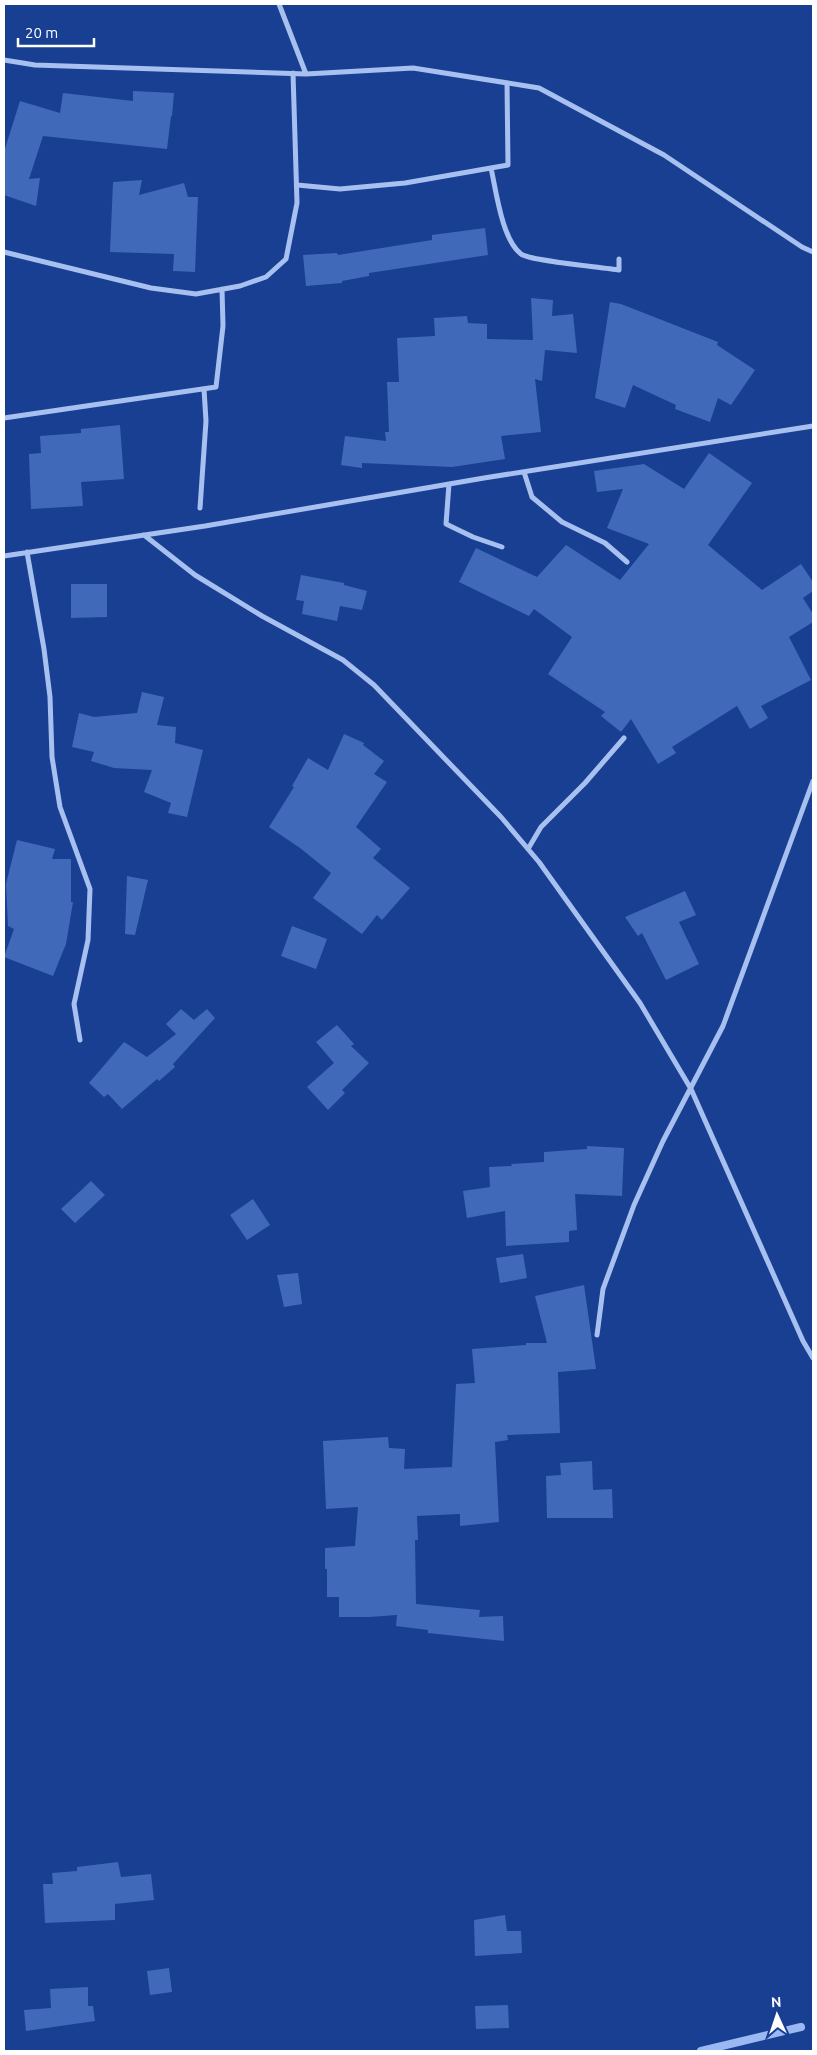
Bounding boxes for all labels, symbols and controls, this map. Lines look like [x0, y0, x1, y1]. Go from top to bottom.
scale bar [18, 15, 94, 47]
text: 20 m [25, 24, 58, 41]
north arrow [752, 1990, 802, 2040]
text: N [771, 1994, 782, 2010]

